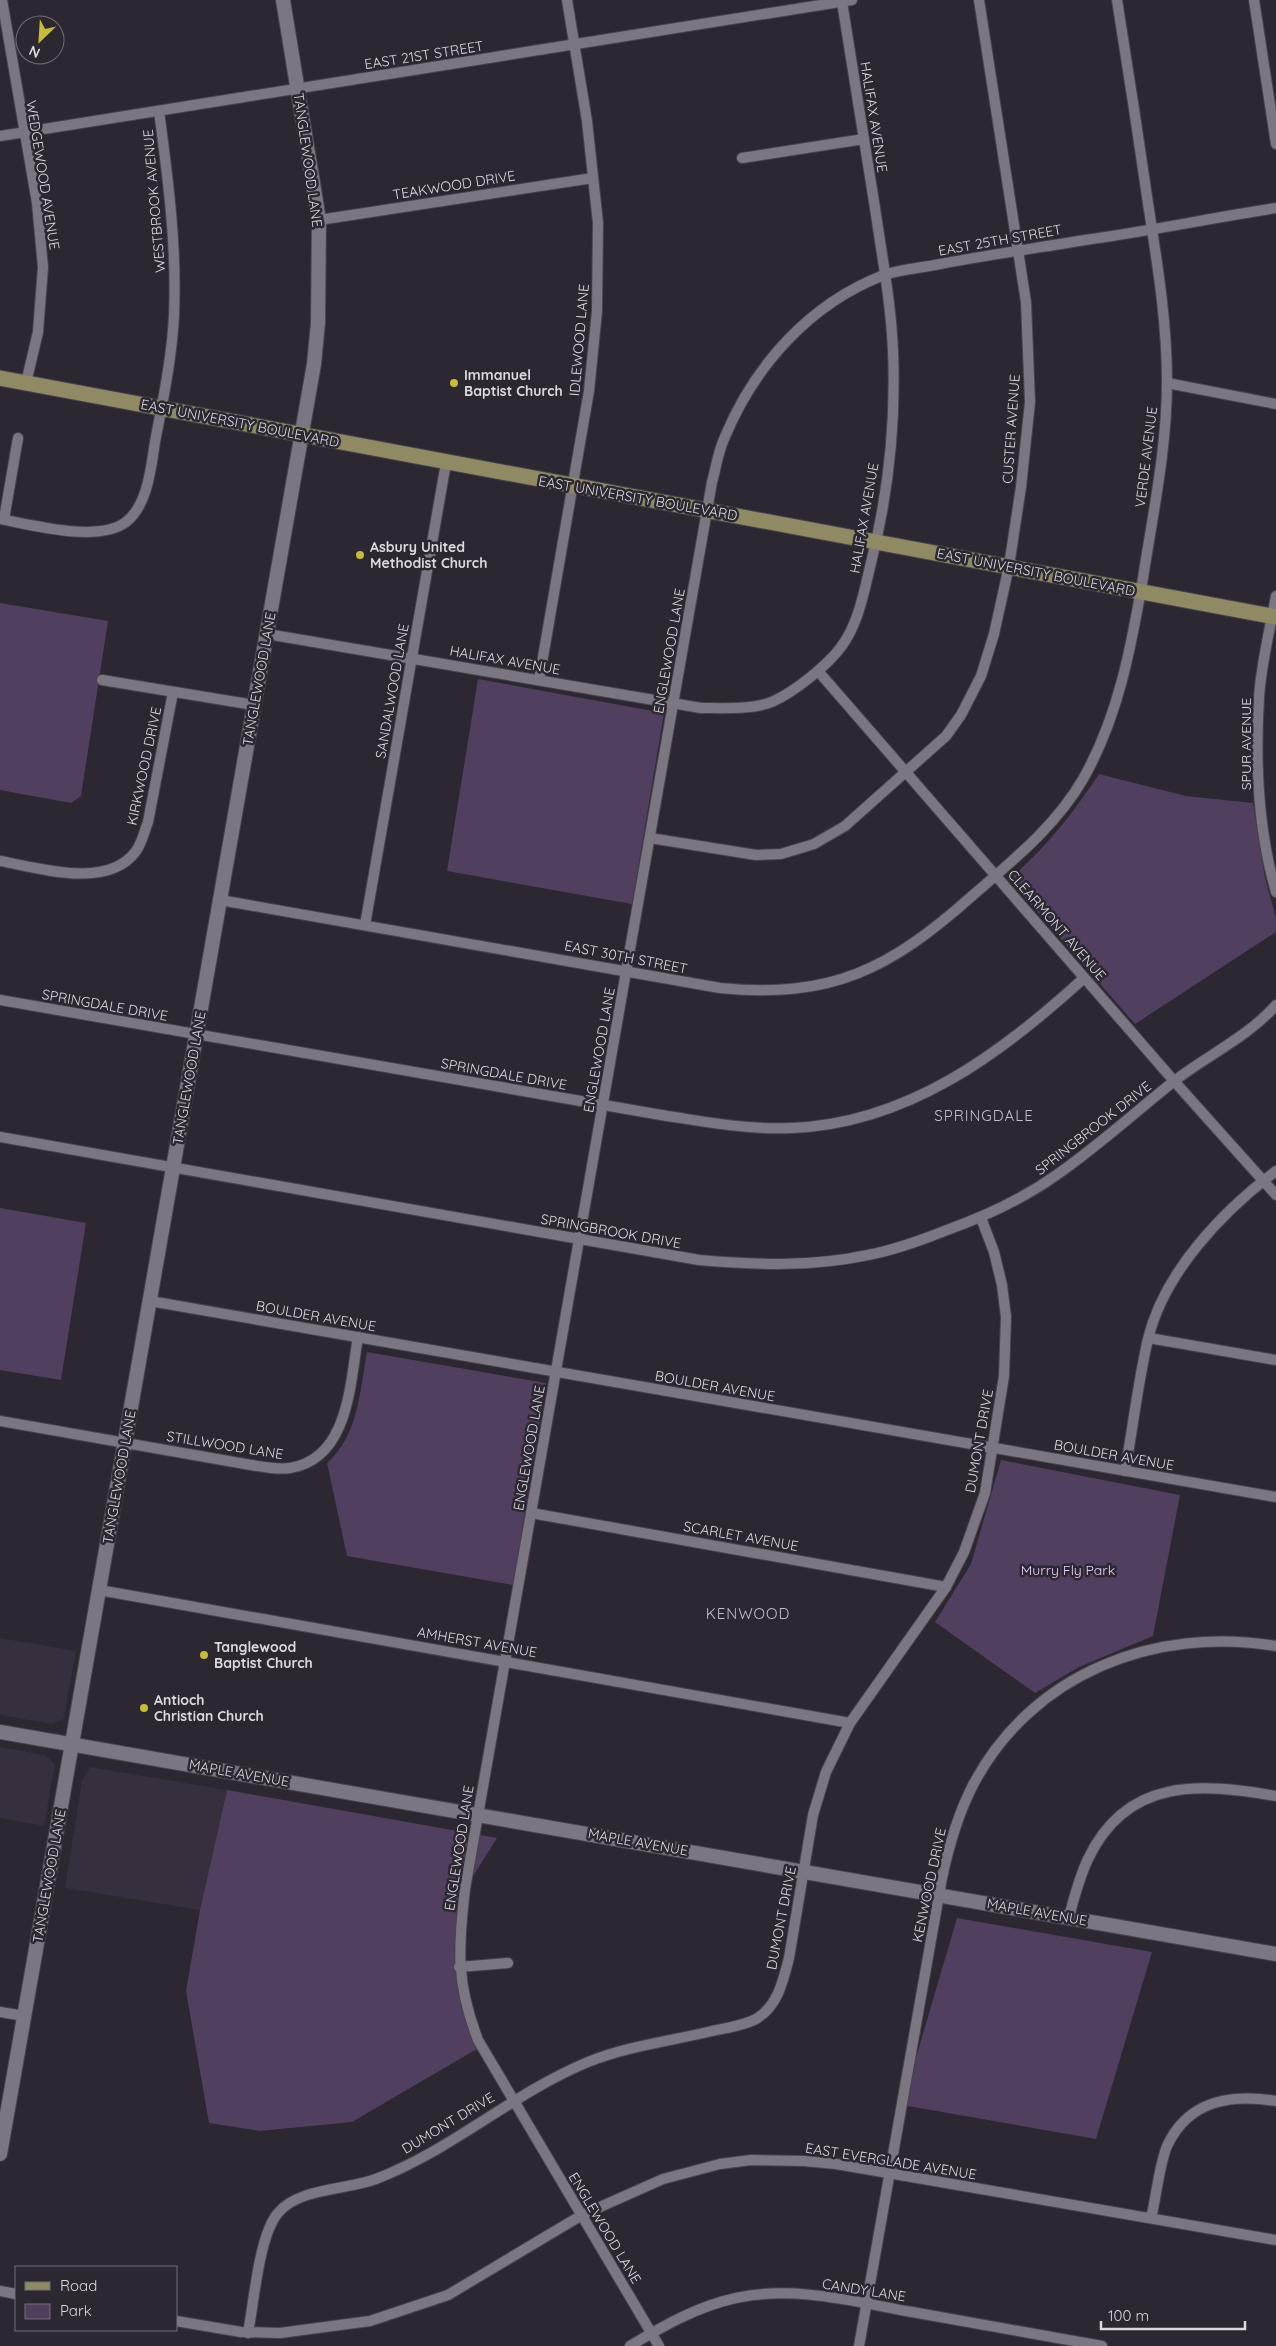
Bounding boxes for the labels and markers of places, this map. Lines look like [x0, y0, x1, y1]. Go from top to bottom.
place label: Immanuel Baptist Church [464, 366, 563, 400]
marker: Immanuel Baptist Church [448, 377, 460, 389]
place label: Asbury United Methodist Church [370, 538, 487, 572]
marker: Asbury United Methodist Church [354, 549, 366, 561]
place label: Tanglewood Baptist Church [214, 1638, 313, 1672]
marker: Tanglewood Baptist Church [198, 1649, 210, 1661]
place label: Antioch Christian Church [154, 1691, 264, 1725]
marker: Antioch Christian Church [138, 1702, 150, 1714]

